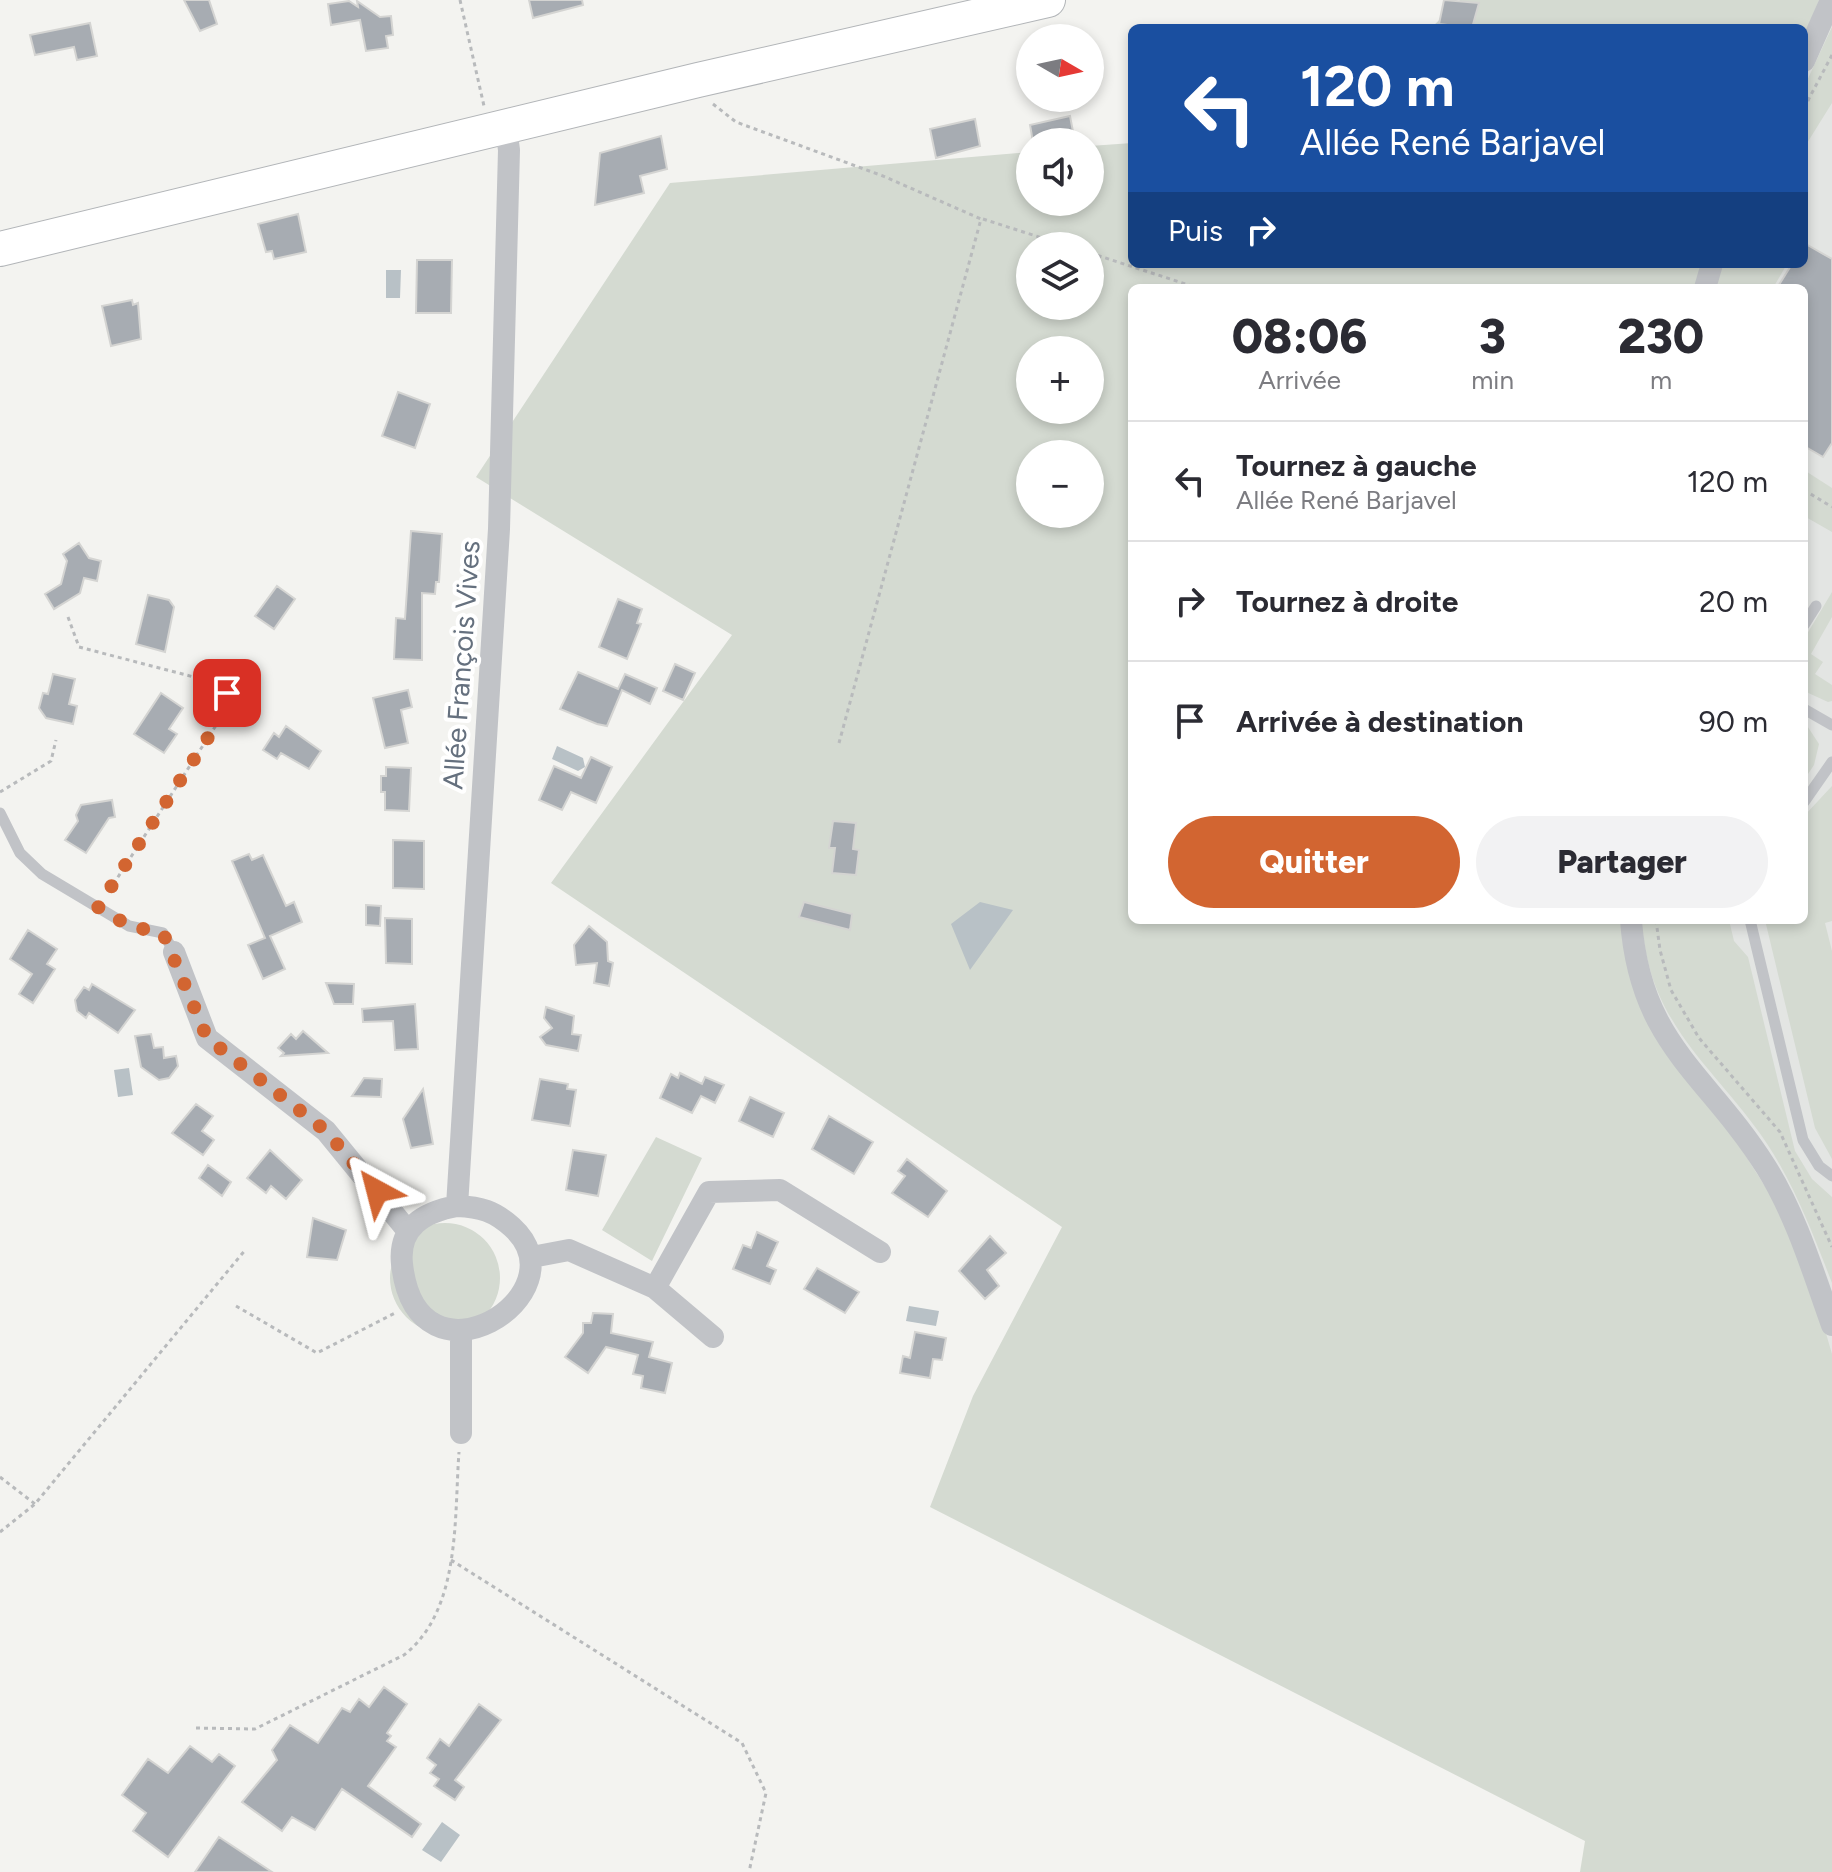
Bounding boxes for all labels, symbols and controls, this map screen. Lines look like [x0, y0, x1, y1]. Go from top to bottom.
north arrow [1016, 24, 1104, 112]
map controls [1016, 24, 1104, 528]
text: 120 m [1300, 53, 1455, 120]
icon: left [1168, 56, 1272, 160]
text: Allée René Barjavel [1300, 121, 1606, 164]
button: sound [1016, 128, 1104, 216]
icon: right [1239, 208, 1283, 252]
text: Puis [1168, 212, 1223, 249]
button: layers [1016, 232, 1104, 320]
text: 08:06 [1232, 307, 1367, 365]
text: 3 [1479, 307, 1506, 365]
text: 230 [1618, 307, 1704, 365]
button: + [1016, 336, 1104, 424]
text: Arrivée [1258, 364, 1341, 396]
text: min [1471, 364, 1514, 396]
text: m [1650, 364, 1672, 396]
button: − [1016, 440, 1104, 528]
text: Tournez à gauche [1236, 447, 1477, 484]
icon: left [1168, 459, 1212, 503]
text: 120 m [1687, 463, 1768, 500]
text: Allée René Barjavel [1236, 484, 1457, 516]
street label: Allée François Vives [435, 539, 487, 791]
icon: right [1168, 579, 1212, 623]
text: Tournez à droite [1236, 583, 1458, 620]
text: 20 m [1699, 583, 1768, 620]
pin [193, 659, 261, 727]
icon: arrive [205, 671, 249, 715]
icon: arrive [1168, 699, 1212, 743]
text: Arrivée à destination [1236, 703, 1523, 740]
text: 90 m [1699, 703, 1768, 740]
button: Quitter [1168, 816, 1460, 908]
button: Partager [1476, 816, 1768, 908]
position arrow [335, 1149, 419, 1233]

